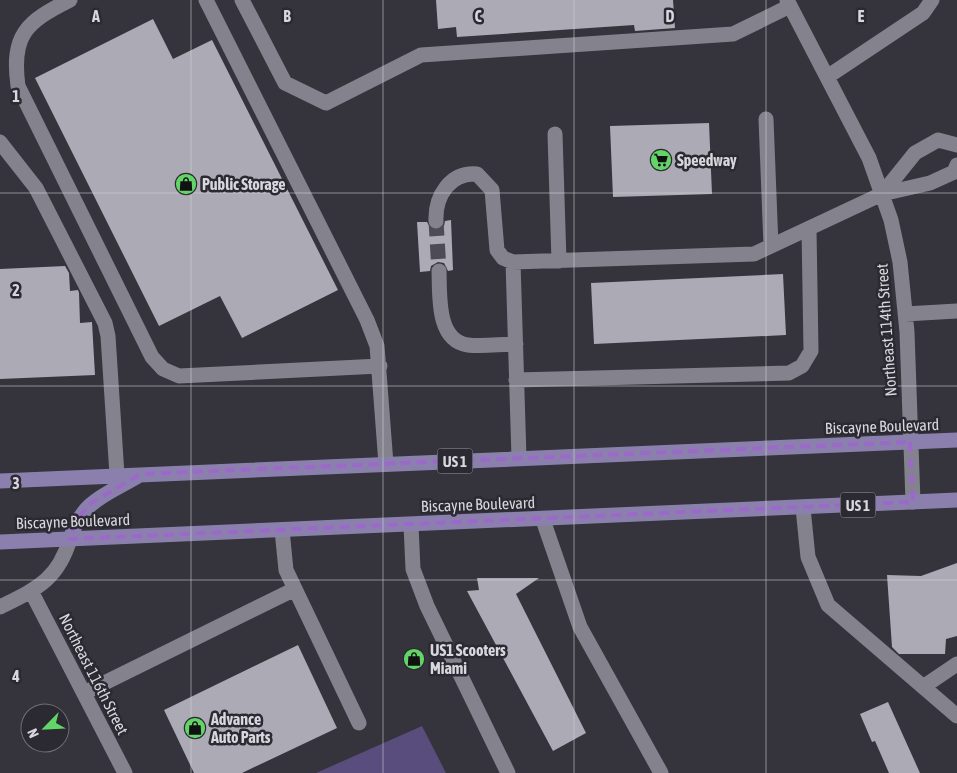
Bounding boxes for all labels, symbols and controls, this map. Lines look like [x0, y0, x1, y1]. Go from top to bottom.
text: A [91, 7, 100, 25]
text: B [283, 7, 291, 25]
text: C [474, 7, 482, 25]
text: D [666, 7, 675, 25]
text: E [858, 7, 865, 25]
text: 1 [12, 87, 20, 105]
supermarket icon: Speedway [649, 148, 673, 172]
place label: Speedway [677, 151, 737, 169]
shop icon: Public Storage [174, 172, 198, 196]
place label: Public Storage [202, 175, 286, 193]
street label: Northeast 114th Street [872, 263, 900, 397]
text: 2 [12, 281, 20, 299]
street label: Biscayne Boulevard [825, 415, 939, 438]
road number: US 1 [438, 448, 472, 474]
text: 3 [12, 474, 20, 492]
road number: US 1 [840, 492, 876, 518]
street label: Biscayne Boulevard [421, 493, 535, 516]
street label: Biscayne Boulevard [16, 510, 130, 533]
street label: Northeast 116th Street [56, 611, 132, 738]
place label: US1 Scooters Miami [430, 641, 506, 677]
shop icon: US1 Scooters Miami [402, 647, 426, 671]
text: 4 [11, 667, 20, 685]
north arrow [20, 703, 70, 753]
place label: Advance Auto Parts [210, 710, 271, 746]
shop icon: Advance Auto Parts [183, 716, 207, 740]
text: N [24, 726, 42, 740]

